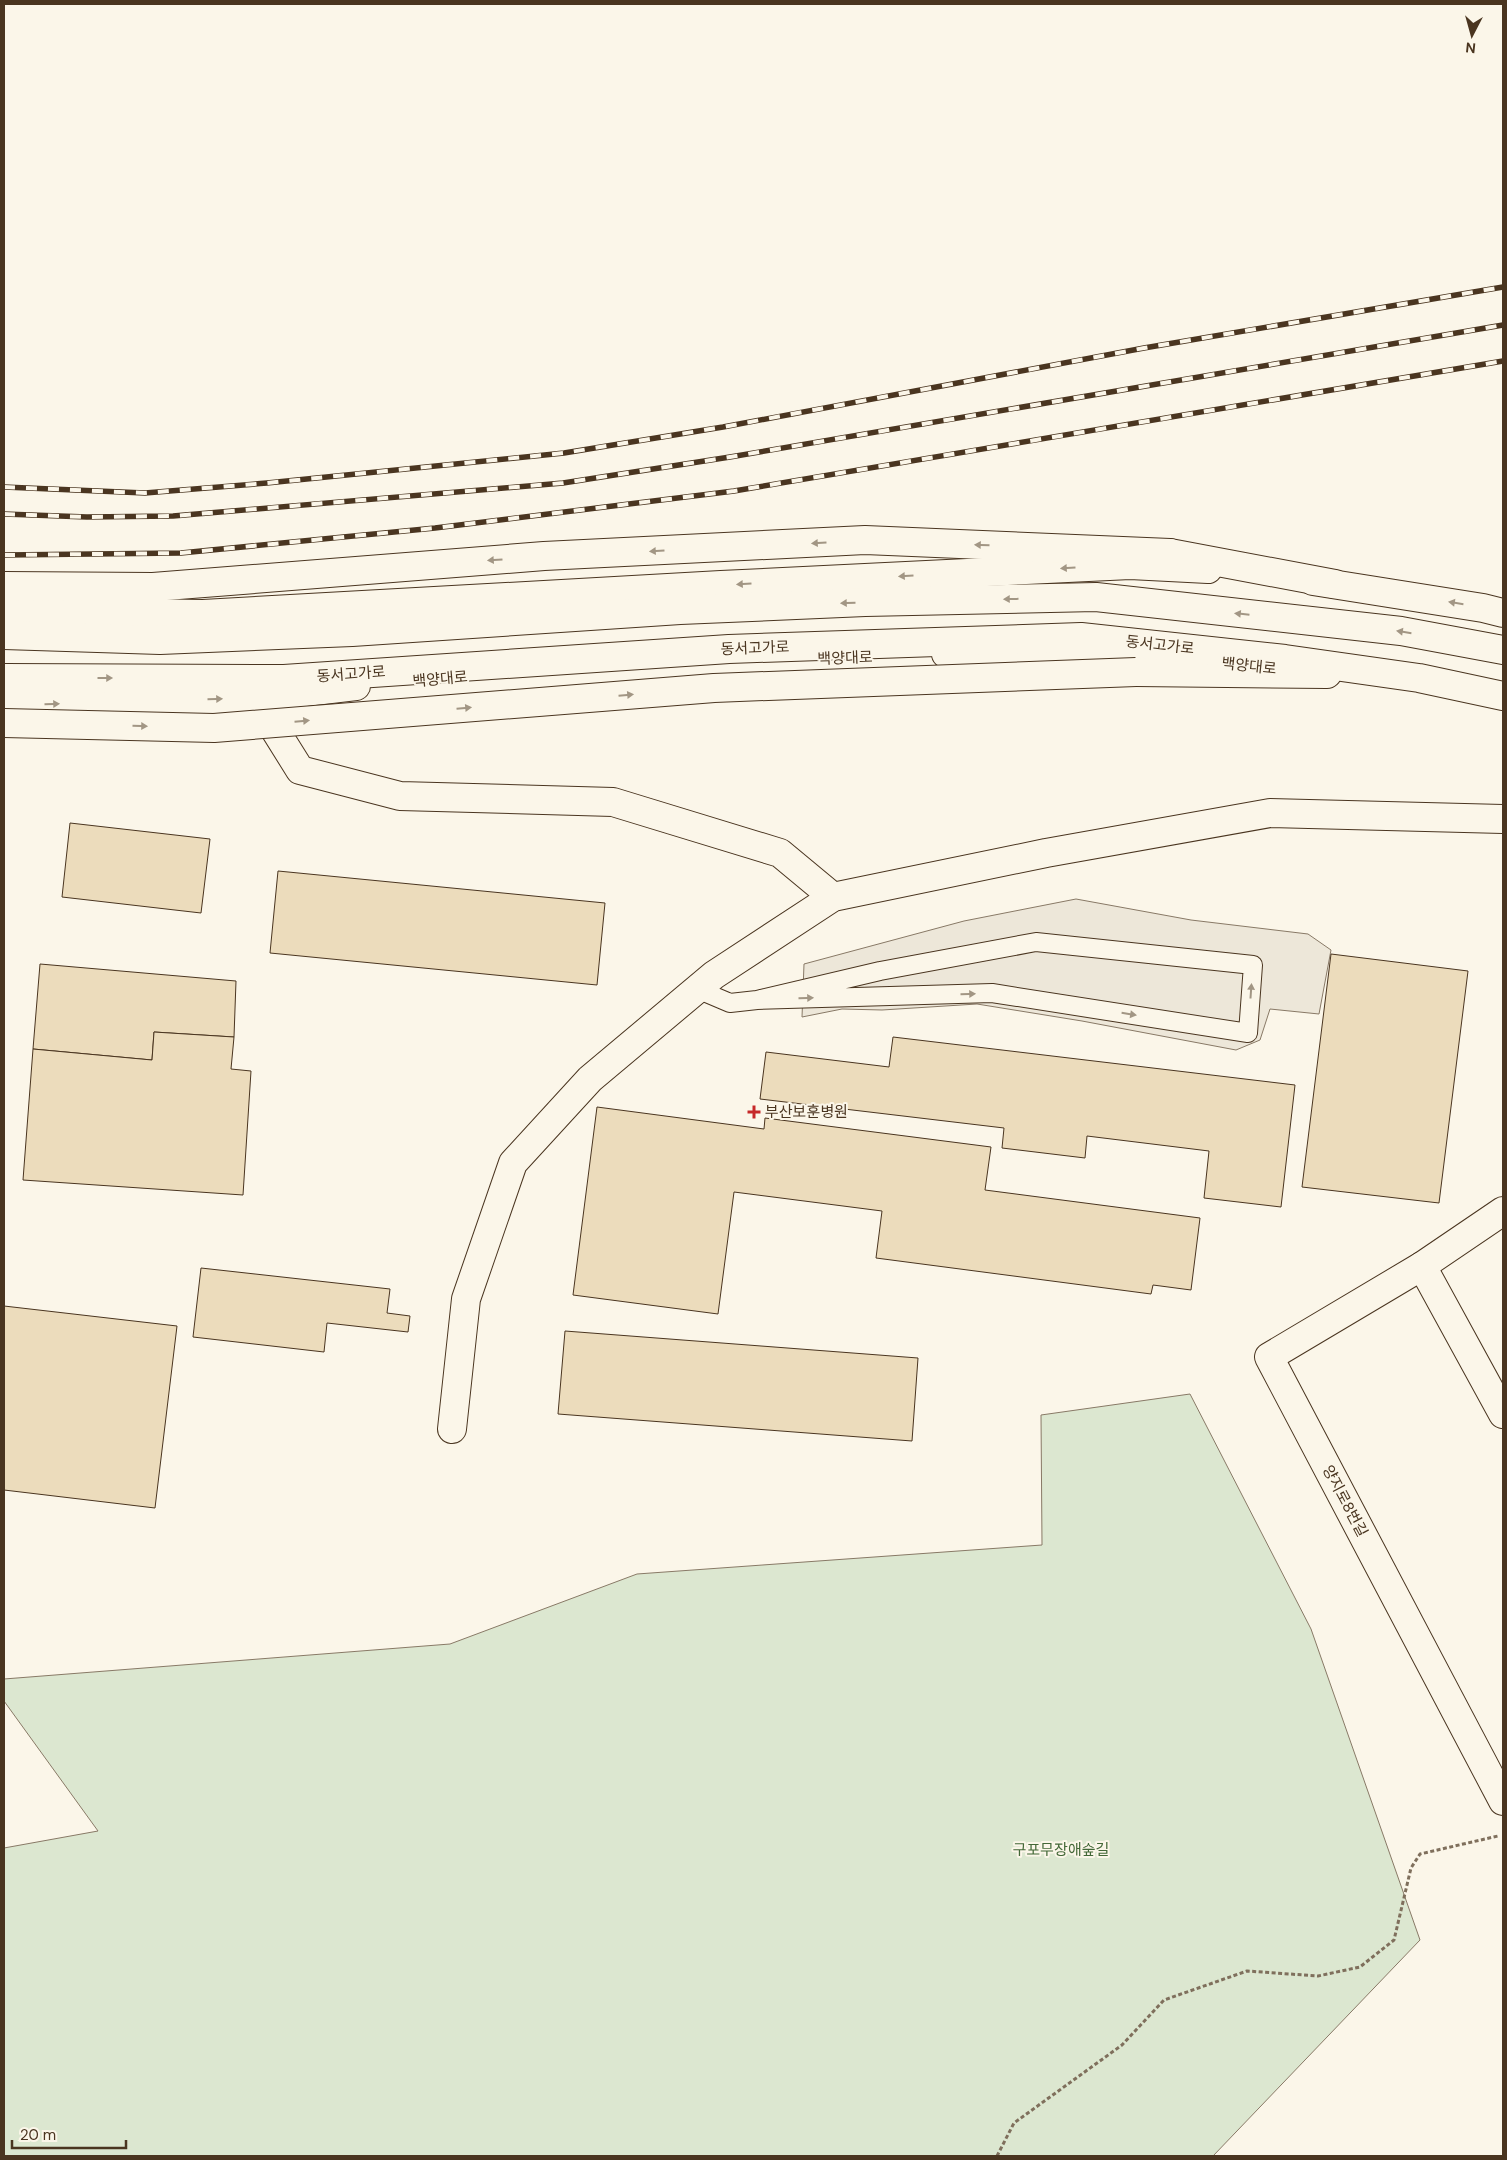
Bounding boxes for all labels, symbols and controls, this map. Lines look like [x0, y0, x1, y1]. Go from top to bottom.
north arrow [1447, 10, 1497, 60]
text: N [1465, 38, 1477, 57]
one-way arrow [811, 539, 827, 547]
one-way arrow [973, 541, 989, 549]
one-way arrow [649, 547, 665, 555]
one-way arrow [486, 557, 502, 565]
one-way arrow [1060, 565, 1076, 573]
one-way arrow [898, 573, 914, 581]
one-way arrow [736, 580, 752, 588]
one-way arrow [1002, 595, 1018, 603]
one-way arrow [840, 599, 856, 607]
one-way arrow [1447, 599, 1463, 607]
one-way arrow [1234, 609, 1250, 617]
one-way arrow [1395, 628, 1411, 636]
street label: 동서고가로 [1125, 631, 1195, 659]
street label: 동서고가로 [720, 637, 790, 659]
street label: 백양대로 [817, 647, 873, 669]
street label: 백양대로 [1221, 653, 1277, 679]
street label: 동서고가로 [316, 662, 386, 686]
street label: 백양대로 [412, 667, 468, 691]
one-way arrow [97, 674, 113, 682]
one-way arrow [618, 691, 634, 699]
one-way arrow [207, 695, 223, 703]
one-way arrow [45, 700, 61, 708]
one-way arrow [456, 704, 472, 712]
one-way arrow [294, 716, 310, 724]
one-way arrow [132, 722, 148, 730]
one-way arrow [1247, 982, 1255, 998]
one-way arrow [961, 989, 977, 997]
one-way arrow [798, 994, 814, 1002]
one-way arrow [1122, 1011, 1138, 1019]
place label: 부산보훈병원 [765, 1102, 848, 1122]
marker: 부산보훈병원 [747, 1105, 761, 1119]
street label: 양지로8번길 [1318, 1462, 1372, 1540]
park label: 구포무장애숲길 [1013, 1840, 1109, 1860]
scale bar [12, 2118, 126, 2150]
text: 20 m [20, 2125, 56, 2145]

